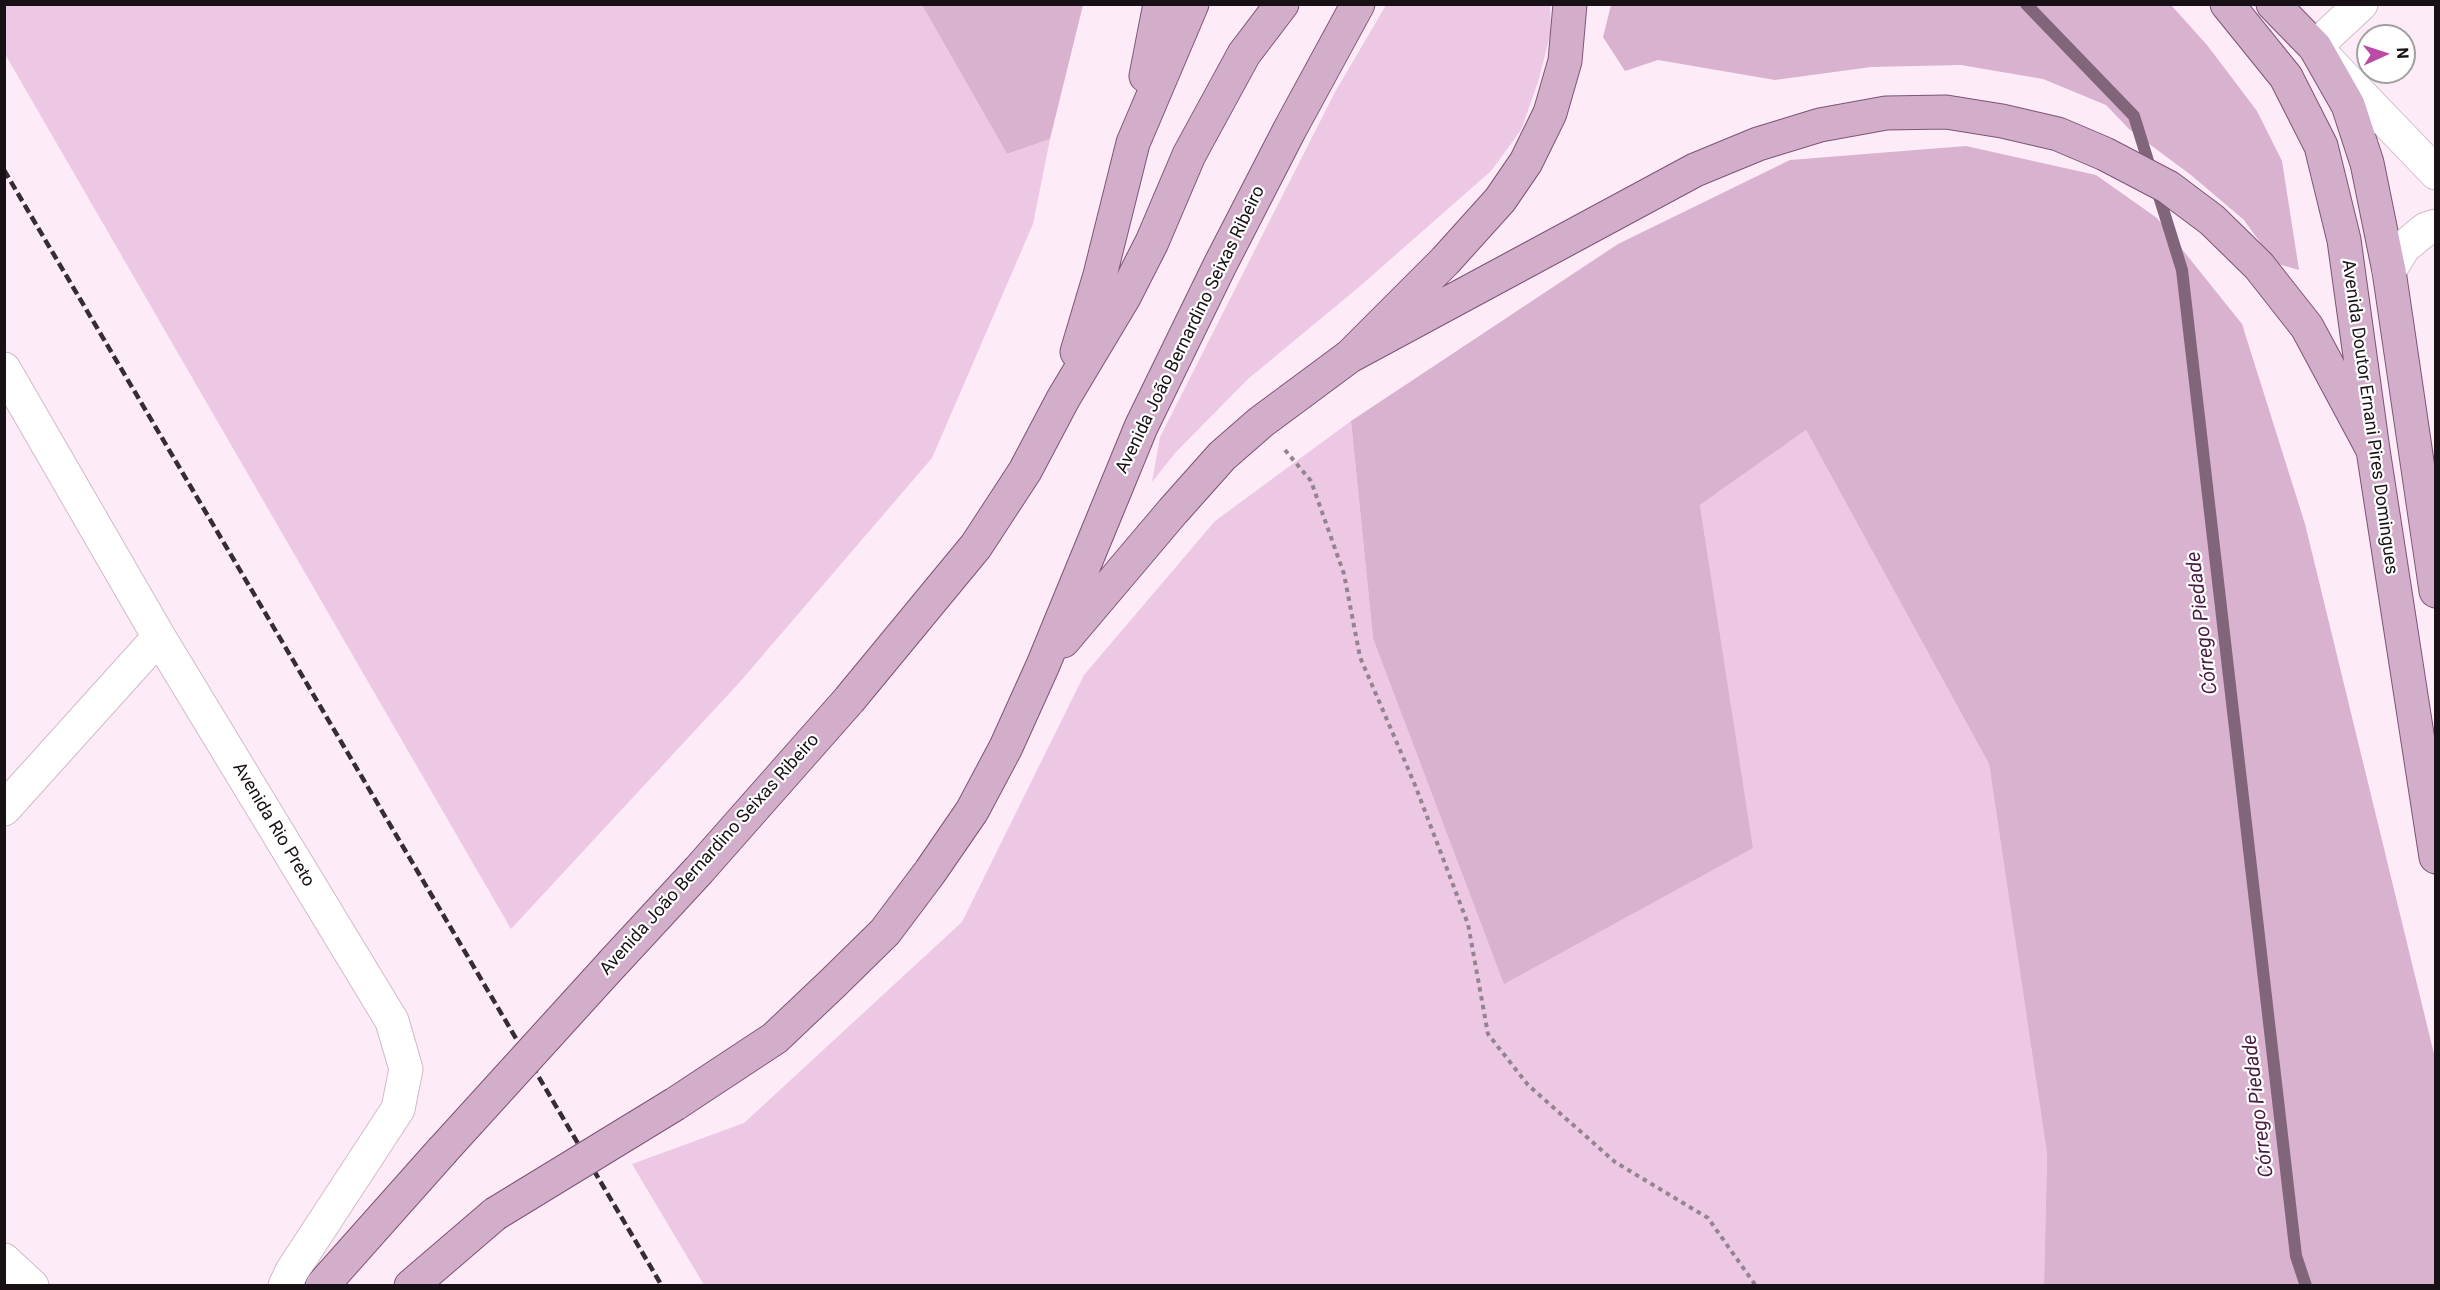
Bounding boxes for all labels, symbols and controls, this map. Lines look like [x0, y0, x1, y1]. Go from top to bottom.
north arrow [2356, 24, 2416, 84]
text: N [2393, 47, 2412, 59]
street label: Avenida João Bernardino Seixas Ribeiro [1112, 183, 1270, 477]
street label: Avenida Doutor Ernani Pires Domingues [2336, 258, 2402, 576]
water label: Córrego Piedade [2182, 550, 2224, 696]
street label: Avenida João Bernardino Seixas Ribeiro [596, 730, 824, 980]
street label: Avenida Rio Preto [227, 759, 319, 891]
water label: Córrego Piedade [2238, 1033, 2280, 1179]

